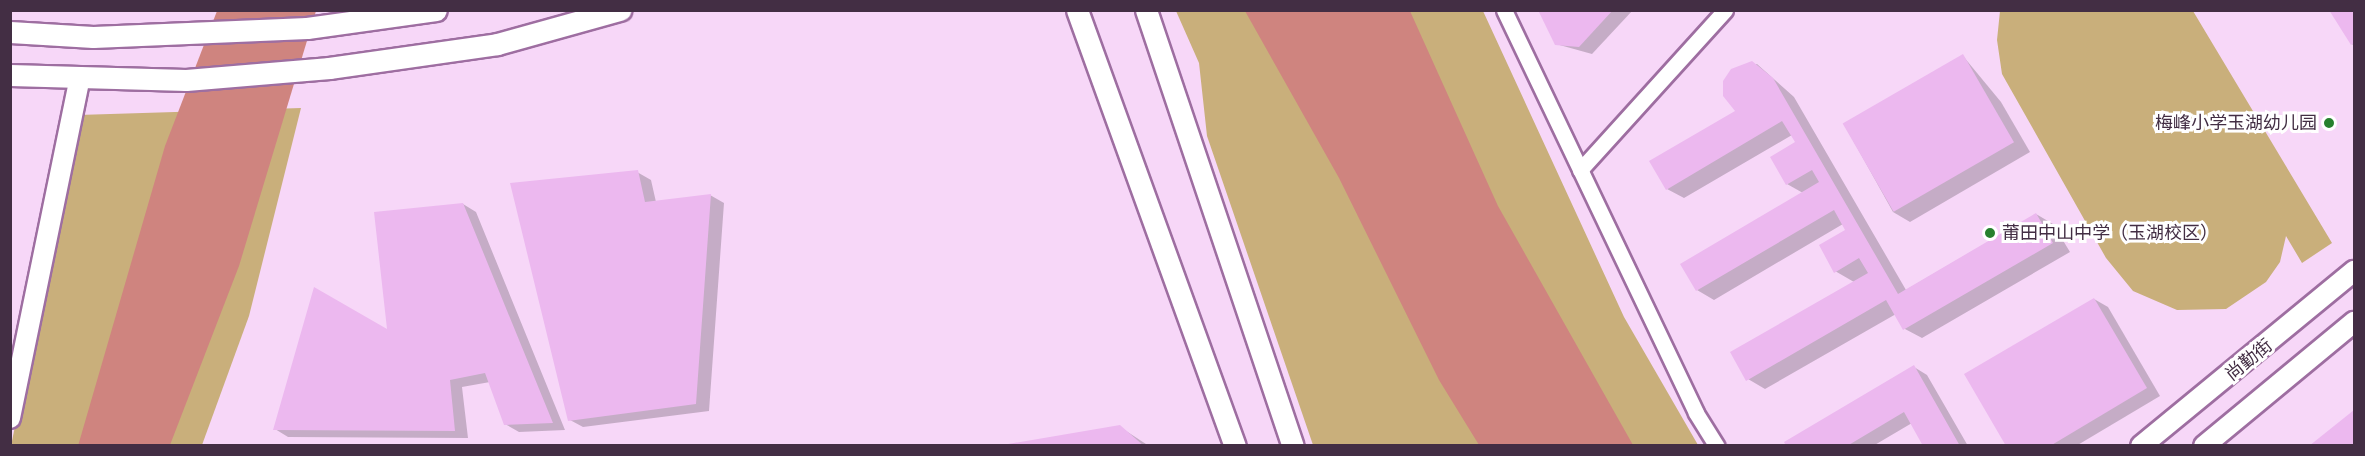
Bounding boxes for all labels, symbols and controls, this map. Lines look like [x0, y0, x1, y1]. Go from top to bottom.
place label: 梅峰小学玉湖幼儿园 [2155, 112, 2317, 134]
marker: 梅峰小学玉湖幼儿园 [2322, 116, 2336, 130]
place label: 莆田中山中学（玉湖校区） [2002, 222, 2218, 244]
marker: 莆田中山中学（玉湖校区） [1983, 226, 1997, 240]
street label: 尚勤街 [2221, 335, 2277, 385]

